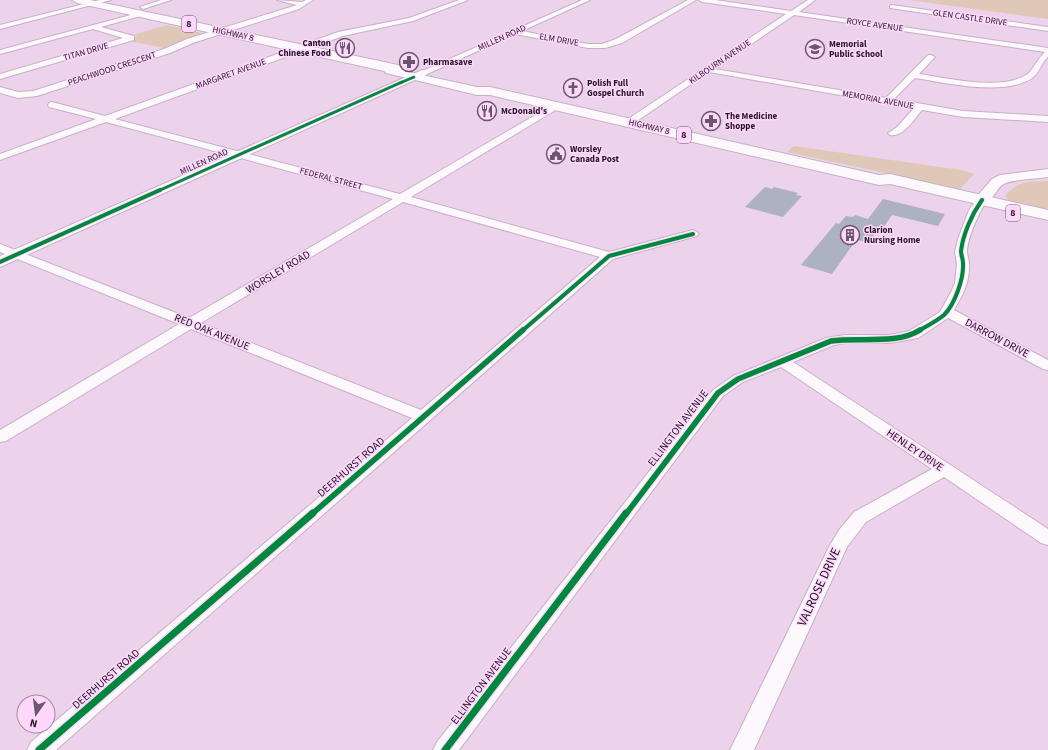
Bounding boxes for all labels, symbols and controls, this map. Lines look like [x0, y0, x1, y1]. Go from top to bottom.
street label: GLEN CASTLE DRIVE [932, 6, 1008, 30]
street label: ROYCE AVENUE [846, 15, 905, 35]
road number: 8 [182, 16, 196, 32]
street label: MILLEN ROAD [476, 21, 529, 54]
street label: HIGHWAY 8 [211, 23, 255, 45]
street label: ELM DRIVE [538, 30, 580, 50]
street label: KILBOURN AVENUE [686, 36, 754, 88]
place label: Canton Chinese Food [278, 37, 331, 60]
restaurant icon: Canton Chinese Food [334, 37, 356, 59]
school or university icon: Memorial Public School [804, 38, 826, 60]
place label: Memorial Public School [829, 38, 883, 61]
street label: TITAN DRIVE [62, 39, 110, 65]
street label: PEACHWOOD CRESCENT [66, 49, 158, 89]
pharmacy icon: Pharmasave [398, 51, 420, 73]
street label: MARGARET AVENUE [194, 55, 268, 93]
place label: Pharmasave [423, 56, 473, 69]
church icon: Polish Full Gospel Church [562, 77, 584, 99]
place label: Polish Full Gospel Church [587, 77, 644, 100]
street label: MEMORIAL AVENUE [841, 87, 915, 113]
restaurant icon: McDonald's [476, 100, 498, 122]
place label: McDonald's [501, 105, 547, 118]
pharmacy icon: The Medicine Shoppe [700, 110, 722, 132]
place label: The Medicine Shoppe [725, 110, 778, 133]
street label: HIGHWAY 8 [627, 116, 671, 138]
road number: 8 [677, 127, 691, 143]
public building icon: Worsley Canada Post [545, 143, 567, 165]
place label: Worsley Canada Post [570, 143, 620, 166]
street label: MILLEN ROAD [178, 145, 231, 178]
street label: FEDERAL STREET [298, 164, 364, 194]
road number: 8 [1006, 205, 1020, 221]
building icon: Clarion Nursing Home [839, 224, 861, 246]
place label: Clarion Nursing Home [864, 224, 921, 247]
street label: WORSLEY ROAD [243, 247, 313, 297]
street label: RED OAK AVENUE [172, 310, 252, 354]
street label: DARROW DRIVE [962, 315, 1032, 361]
street label: ELLINGTON AVENUE [644, 386, 712, 470]
street label: HENLEY DRIVE [883, 425, 947, 475]
street label: DEERHURST ROAD [314, 433, 388, 501]
street label: VALROSE DRIVE [793, 545, 845, 629]
street label: ELLINGTON AVENUE [447, 644, 515, 728]
street label: DEERHURST ROAD [69, 645, 143, 713]
north arrow [16, 694, 56, 734]
text: N [28, 715, 39, 731]

